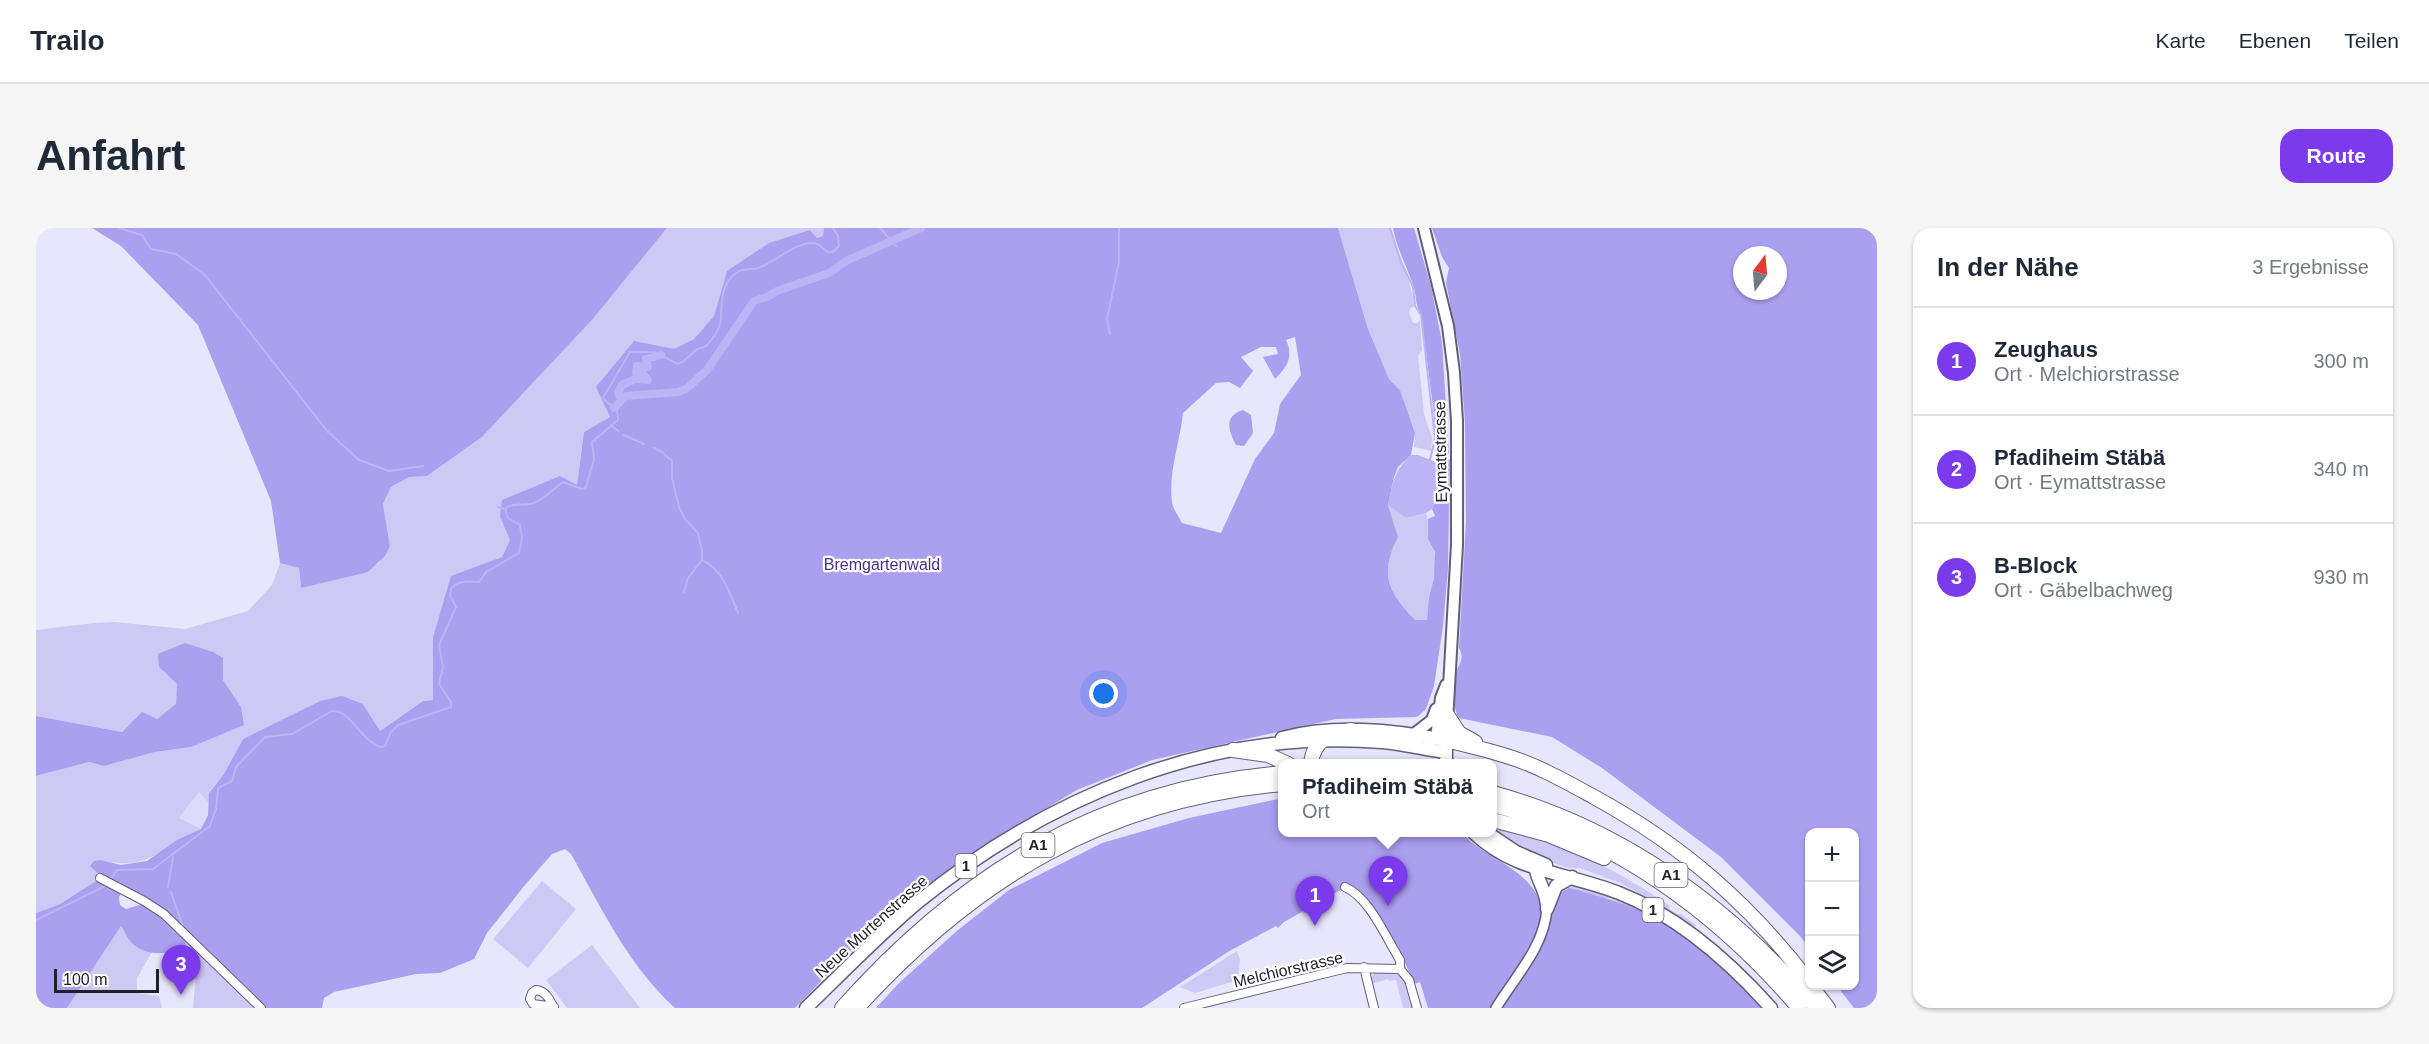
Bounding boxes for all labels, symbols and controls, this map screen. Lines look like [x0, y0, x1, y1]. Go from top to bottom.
text: Trailo [30, 25, 105, 56]
text: Karte [2156, 29, 2206, 52]
text: Ebenen [2239, 29, 2311, 52]
text: Teilen [2344, 29, 2399, 52]
button: Route [2280, 129, 2393, 183]
text: Anfahrt [36, 132, 185, 179]
north arrow [1733, 246, 1787, 300]
text: In der Nähe [1937, 252, 2079, 282]
text: 3 Ergebnisse [2252, 256, 2369, 278]
text: Zeughaus [1994, 337, 2098, 362]
text: 1 [1951, 350, 1962, 372]
text: 300 m [2313, 350, 2369, 372]
text: Ort · Melchiorstrasse [1994, 363, 2180, 385]
street label: Eymattstrasse [1431, 401, 1450, 503]
text: Pfadiheim Stäbä [1994, 445, 2165, 470]
text: 2 [1951, 458, 1962, 480]
text: 340 m [2313, 458, 2369, 480]
text: Ort · Eymattstrasse [1994, 471, 2166, 493]
text: B-Block [1994, 553, 2077, 578]
park label: Bremgartenwald [824, 556, 940, 573]
text: 3 [1951, 566, 1962, 588]
text: 930 m [2313, 566, 2369, 588]
text: Ort · Gäbelbachweg [1994, 579, 2173, 601]
your location [1089, 679, 1118, 708]
popup [1278, 759, 1497, 837]
text: Pfadiheim Stäbä [1302, 774, 1473, 799]
text: Ort [1302, 800, 1330, 822]
map controls [1805, 828, 1859, 990]
button: + [1805, 828, 1859, 882]
road number: A1 [1022, 833, 1054, 857]
road number: 1 [956, 854, 976, 878]
pin: 2 [1368, 856, 1408, 906]
road number: A1 [1654, 863, 1688, 887]
street label: Neue Murtenstrasse [812, 872, 931, 981]
pin: 1 [1296, 876, 1334, 926]
button: − [1805, 882, 1859, 936]
road number: 1 [1642, 898, 1664, 922]
button: layers [1805, 936, 1859, 990]
pin: 3 [162, 946, 200, 995]
street label: Melchiorstrasse [1232, 949, 1345, 990]
scale bar [54, 966, 159, 994]
text: 100 m [63, 971, 107, 988]

